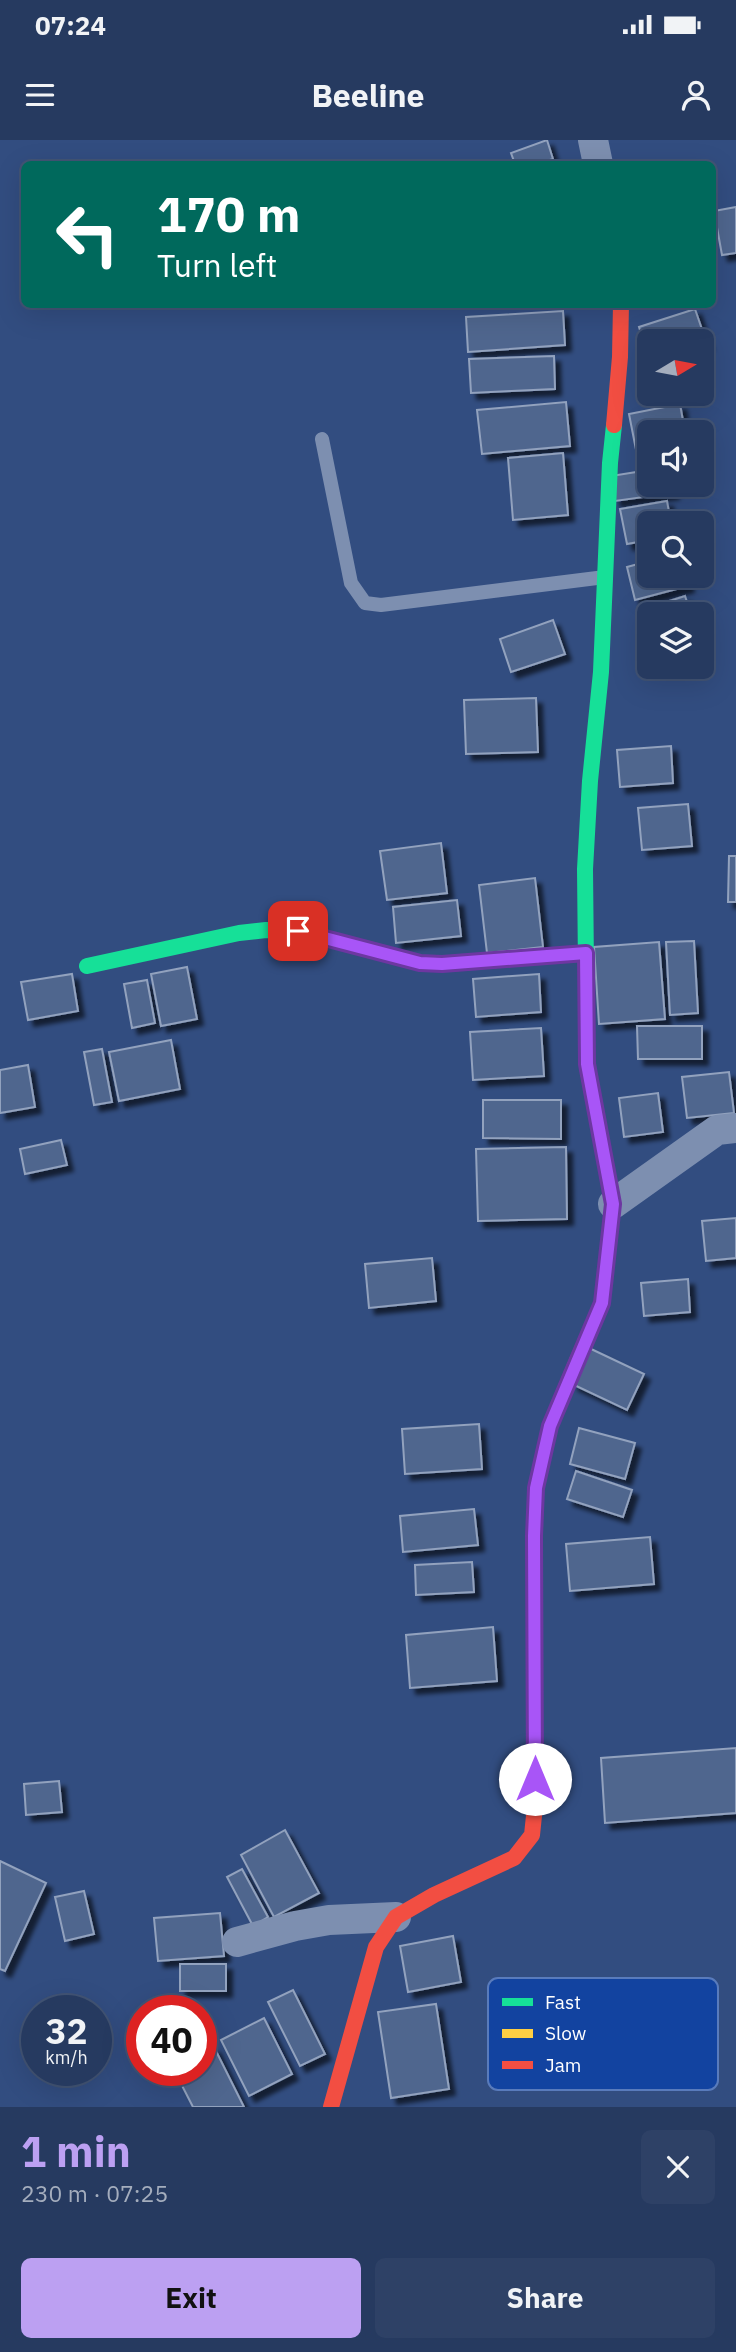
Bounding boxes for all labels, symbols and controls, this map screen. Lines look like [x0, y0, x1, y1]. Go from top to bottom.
text: 07:24 [35, 8, 106, 42]
text: Beeline [311, 74, 425, 116]
icon: menu [21, 76, 59, 114]
icon: person [677, 76, 715, 114]
text: 170 m [157, 182, 301, 245]
icon: left [42, 189, 133, 280]
text: Turn left [157, 244, 277, 286]
north arrow [637, 329, 714, 406]
map controls [637, 329, 714, 679]
button: sound [637, 420, 714, 497]
button: search [637, 511, 714, 588]
button: layers [637, 602, 714, 679]
pin [268, 901, 328, 961]
icon: arrive [279, 912, 317, 950]
position arrow [498, 1742, 572, 1816]
legend [488, 1978, 718, 2090]
text: Fast [545, 1990, 581, 2014]
speed limit sign: 40 [126, 1995, 217, 2086]
text: 32 [45, 2008, 88, 2054]
text: Slow [545, 2021, 586, 2045]
text: km/h [45, 2046, 88, 2069]
text: Jam [545, 2053, 581, 2077]
text: 1 min [21, 2124, 131, 2179]
button: close [641, 2130, 715, 2204]
text: 230 m · 07:25 [21, 2178, 168, 2208]
button: Exit [21, 2258, 361, 2338]
button: Share [375, 2258, 715, 2338]

